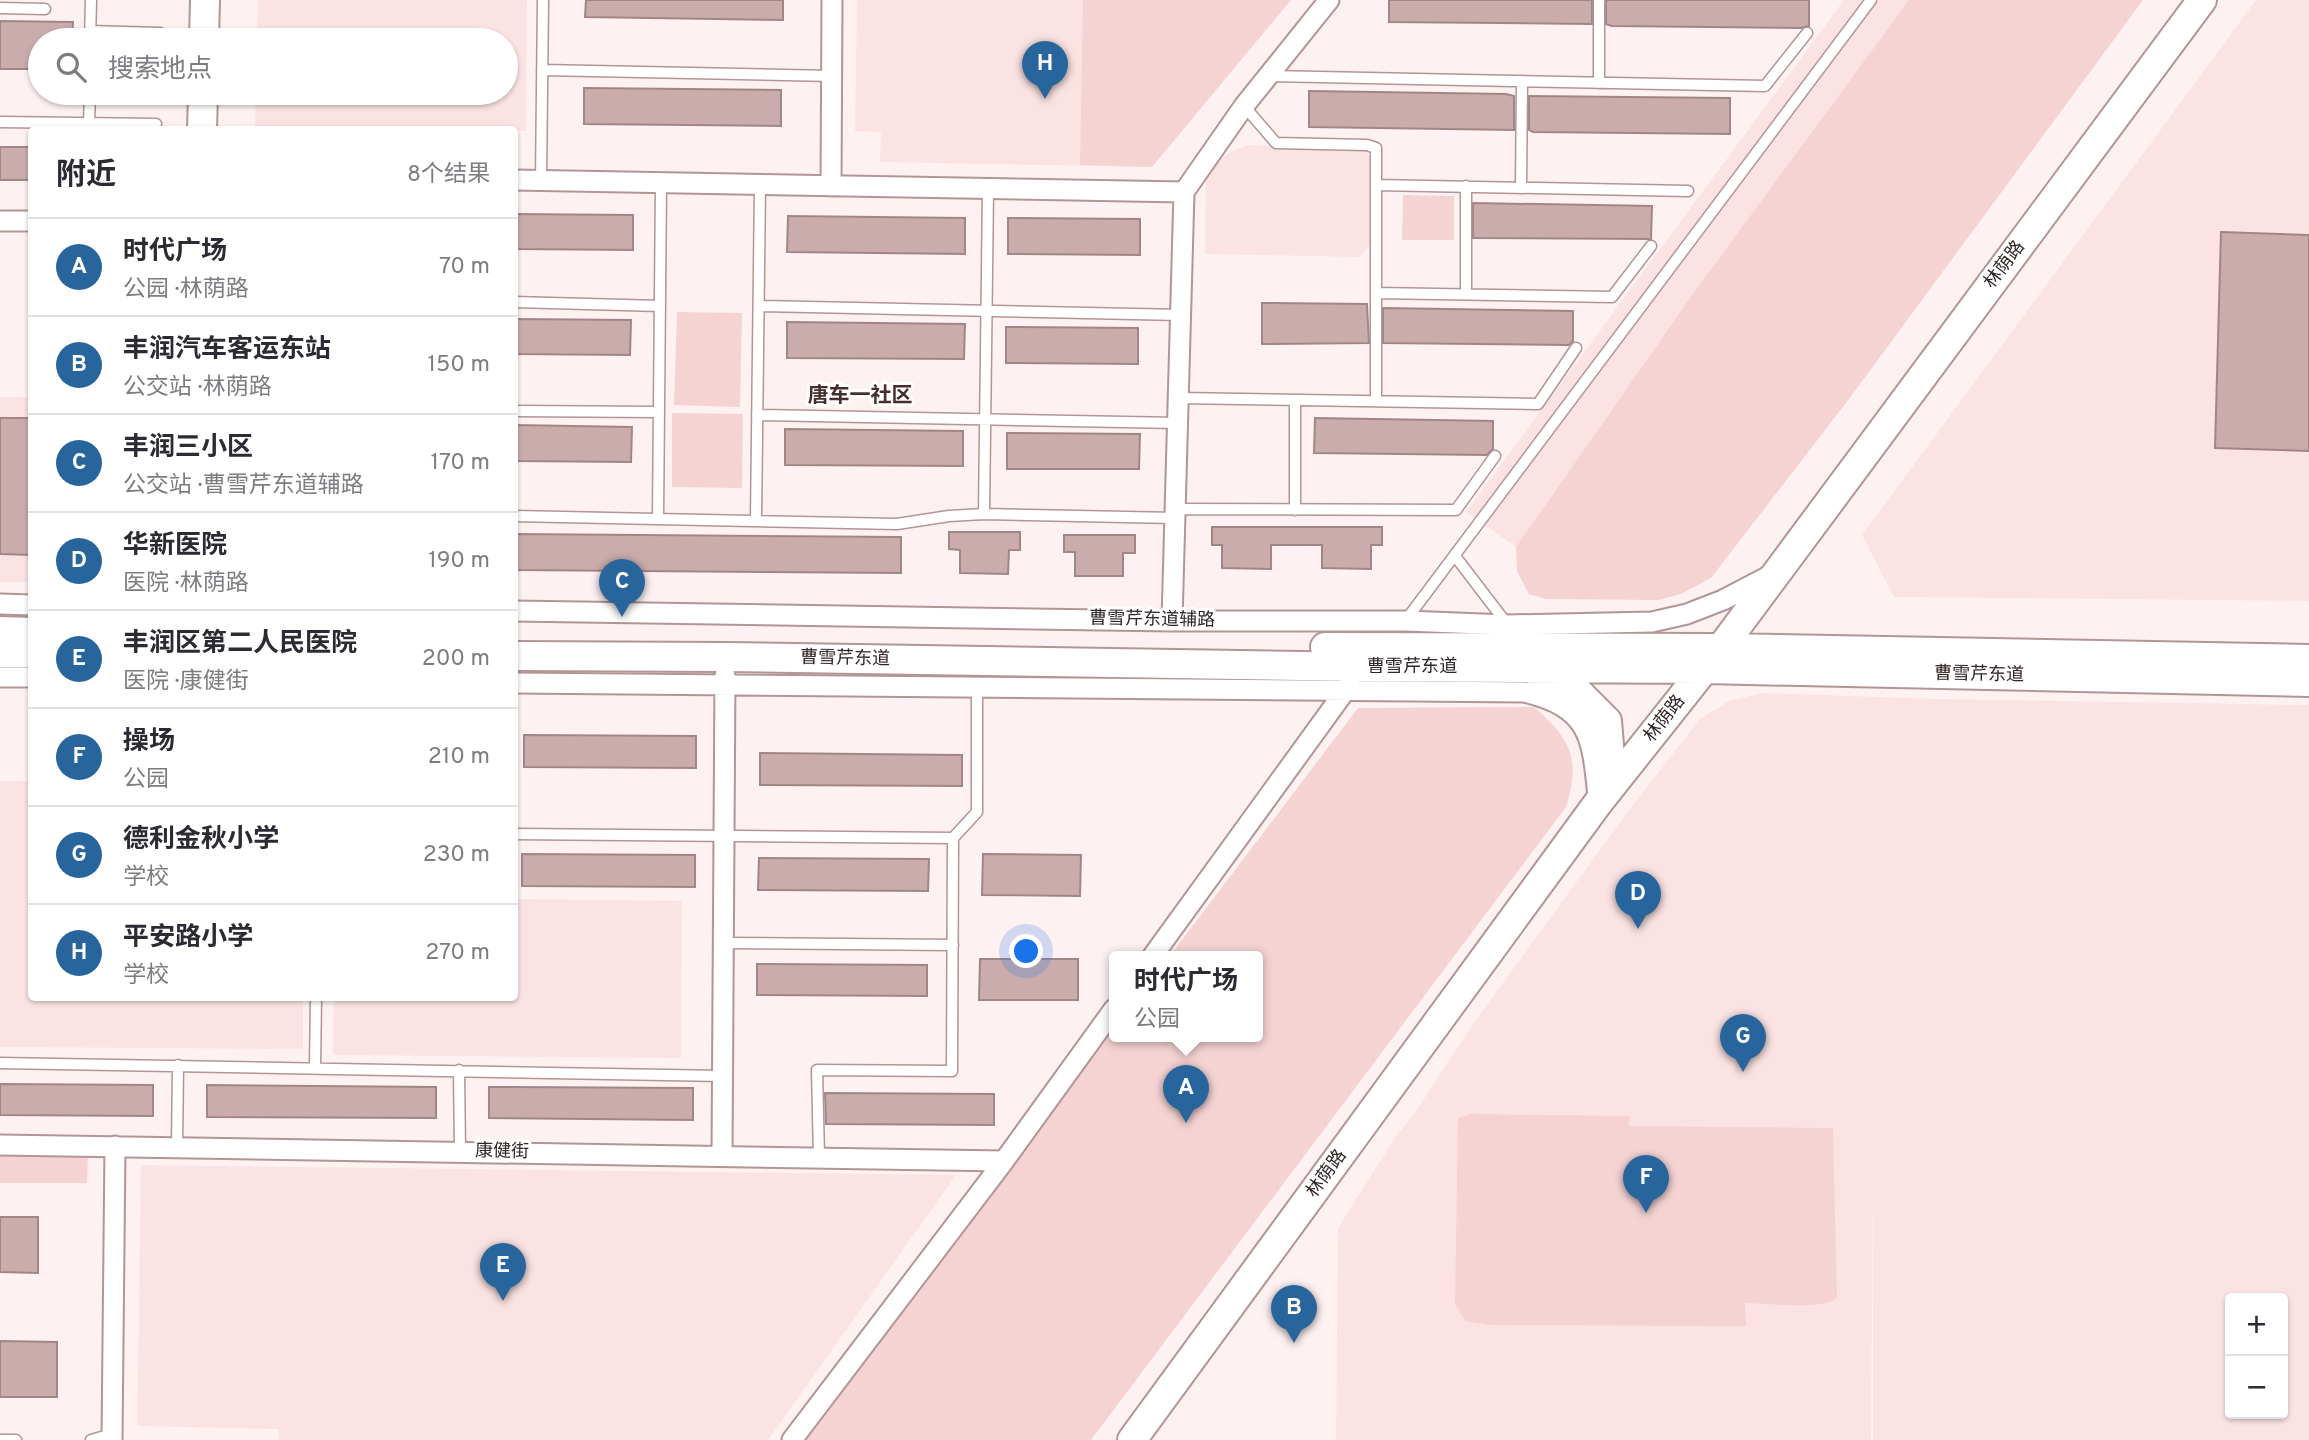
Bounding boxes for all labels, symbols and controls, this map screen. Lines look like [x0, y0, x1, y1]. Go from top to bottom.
search box [28, 28, 518, 105]
pin: H [1022, 41, 1068, 99]
icon: search [52, 48, 90, 86]
text: 搜索地点 [108, 54, 212, 87]
text: 附近 [56, 158, 116, 195]
text: 8个结果 [407, 161, 490, 190]
text: 时代广场 [123, 236, 227, 269]
street label: 林荫路 [1980, 237, 2030, 293]
text: A [71, 253, 87, 282]
text: 70 m [439, 253, 490, 282]
text: 公园 · 林荫路 [123, 276, 249, 305]
text: 丰润汽车客运东站 [123, 334, 331, 367]
text: B [71, 351, 87, 380]
text: 150 m [428, 351, 490, 380]
text: 公交站 · 林荫路 [123, 374, 272, 403]
district label: 唐车一社区 [808, 383, 913, 410]
text: 丰润三小区 [123, 432, 253, 465]
text: C [72, 449, 86, 478]
text: 170 m [431, 449, 490, 478]
text: 公交站 · 曹雪芹东道辅路 [123, 472, 364, 501]
text: 华新医院 [123, 530, 227, 563]
text: D [71, 547, 87, 576]
text: 190 m [428, 547, 490, 576]
pin: C [599, 559, 645, 617]
text: 医院 · 林荫路 [123, 570, 249, 599]
street label: 曹雪芹东道辅路 [1089, 607, 1215, 633]
text: 丰润区第二人民医院 [123, 628, 357, 661]
text: E [72, 645, 86, 674]
text: 200 m [422, 645, 490, 674]
street label: 曹雪芹东道 [800, 647, 890, 671]
street label: 曹雪芹东道 [1367, 656, 1457, 679]
street label: 曹雪芹东道 [1934, 663, 2024, 687]
text: 医院 · 康健街 [123, 668, 249, 697]
street label: 林荫路 [1639, 691, 1691, 747]
text: 操场 [123, 726, 175, 759]
text: F [72, 743, 86, 772]
text: 210 m [428, 743, 490, 772]
text: 公园 [123, 766, 169, 795]
text: 德利金秋小学 [123, 824, 279, 857]
text: G [71, 841, 87, 870]
text: 230 m [423, 841, 490, 870]
text: 学校 [123, 864, 169, 893]
pin: D [1615, 871, 1661, 929]
text: 平安路小学 [123, 922, 253, 955]
your location [1009, 934, 1043, 968]
text: H [71, 939, 87, 968]
text: 270 m [425, 939, 490, 968]
popup [1109, 951, 1263, 1042]
text: 学校 [123, 962, 169, 991]
text: 时代广场 [1134, 966, 1238, 999]
text: 公园 [1134, 1006, 1180, 1035]
pin: G [1720, 1014, 1766, 1072]
pin: A [1163, 1065, 1209, 1123]
street label: 康健街 [475, 1140, 529, 1164]
street label: 林荫路 [1302, 1145, 1352, 1203]
pin: F [1623, 1155, 1669, 1213]
pin: E [480, 1243, 526, 1301]
pin: B [1271, 1285, 1317, 1343]
map controls [2225, 1293, 2288, 1419]
button: + [2225, 1293, 2288, 1356]
button: − [2225, 1356, 2288, 1419]

